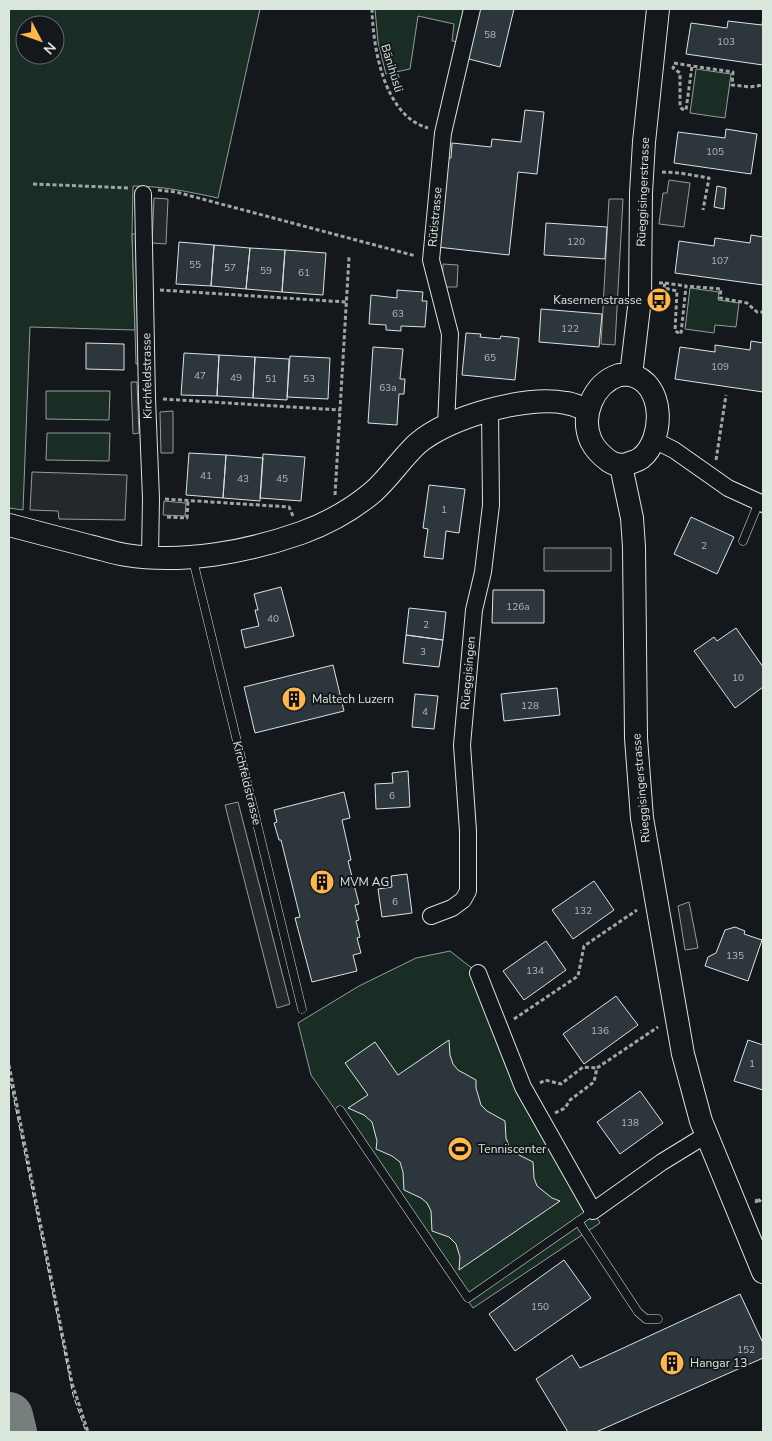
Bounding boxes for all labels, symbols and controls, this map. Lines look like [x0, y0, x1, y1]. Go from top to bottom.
north arrow [15, 15, 65, 65]
house number: 58 [484, 28, 496, 42]
house number: 103 [717, 35, 735, 49]
text: N [39, 38, 60, 58]
street label: Bänihüsli [377, 42, 407, 94]
street label: Rüeggisingerstrasse [633, 137, 653, 247]
house number: 105 [706, 145, 724, 159]
street label: Rütistrasse [424, 186, 446, 248]
house number: 120 [567, 235, 585, 249]
house number: 107 [711, 254, 729, 268]
house number: 55 [189, 258, 201, 272]
house number: 57 [224, 261, 236, 275]
house number: 59 [260, 264, 272, 278]
house number: 61 [298, 266, 310, 280]
bus stop icon: Kasernenstrasse [646, 287, 672, 313]
place label: Kasernenstrasse [553, 292, 642, 308]
house number: 63 [392, 307, 404, 321]
house number: 122 [561, 322, 579, 336]
street label: Kirchfeldstrasse [138, 333, 156, 419]
house number: 65 [484, 351, 496, 365]
house number: 109 [711, 360, 729, 374]
house number: 47 [194, 369, 206, 383]
house number: 49 [230, 371, 242, 385]
house number: 51 [265, 372, 277, 386]
house number: 53 [303, 372, 315, 386]
house number: 63a [379, 381, 397, 395]
house number: 41 [200, 469, 212, 483]
house number: 43 [237, 472, 249, 486]
house number: 45 [276, 472, 288, 486]
house number: 1 [441, 503, 447, 517]
house number: 2 [701, 539, 707, 553]
house number: 126a [506, 600, 530, 614]
house number: 40 [267, 612, 279, 626]
house number: 2 [423, 618, 429, 632]
street label: Rüeggisingen [457, 636, 479, 710]
house number: 3 [420, 645, 426, 659]
house number: 10 [732, 671, 744, 685]
building icon: Maltech Luzern [281, 686, 307, 712]
place label: Maltech Luzern [312, 691, 394, 707]
house number: 128 [521, 699, 539, 713]
house number: 4 [422, 705, 428, 719]
street label: Rüeggisingerstrasse [628, 733, 654, 843]
street label: Kirchfeldstrasse [229, 739, 265, 827]
house number: 6 [389, 789, 395, 803]
building icon: MVM AG [309, 869, 335, 895]
place label: MVM AG [340, 874, 389, 890]
house number: 6 [392, 895, 398, 909]
house number: 132 [574, 904, 592, 918]
house number: 135 [726, 949, 744, 963]
house number: 134 [526, 964, 544, 978]
house number: 136 [591, 1024, 609, 1038]
house number: 1 [749, 1057, 755, 1071]
house number: 138 [621, 1116, 639, 1130]
sports icon: Tenniscenter [447, 1136, 473, 1162]
place label: Tenniscenter [478, 1141, 547, 1157]
house number: 150 [531, 1300, 549, 1314]
house number: 152 [737, 1343, 755, 1357]
building icon: Hangar 13 [659, 1350, 685, 1376]
place label: Hangar 13 [690, 1355, 747, 1371]

